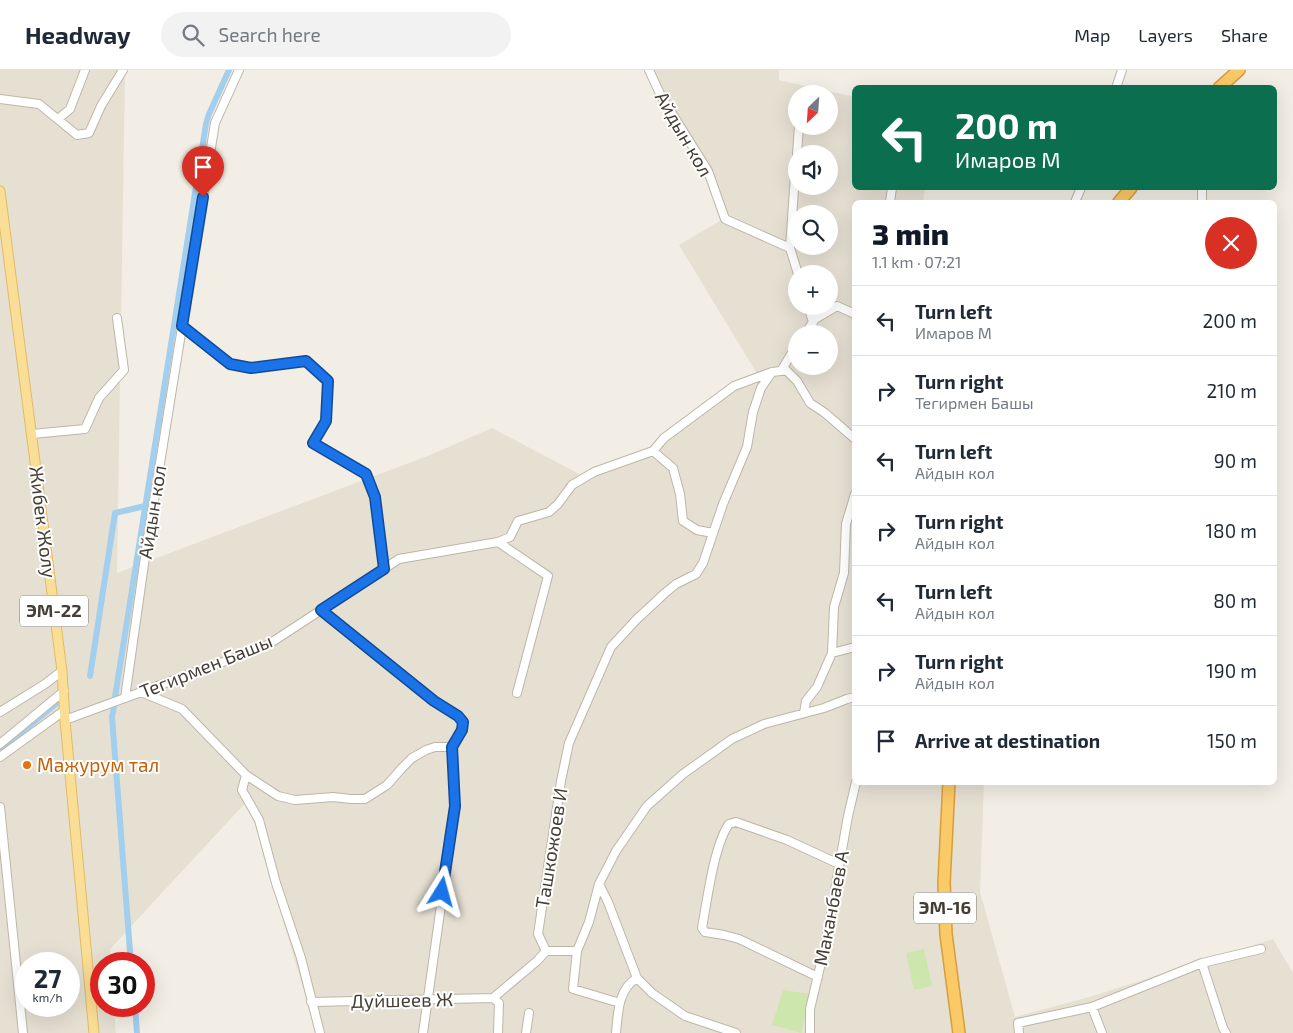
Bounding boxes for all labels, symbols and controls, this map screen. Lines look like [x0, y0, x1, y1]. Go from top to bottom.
search box [161, 12, 511, 57]
text: Headway [25, 20, 131, 49]
icon: search [179, 21, 207, 49]
text: Search here [219, 23, 321, 46]
text: Map [1074, 24, 1110, 46]
text: Layers [1138, 24, 1193, 46]
text: Share [1221, 24, 1268, 46]
north arrow [788, 85, 838, 135]
map controls [788, 85, 838, 375]
street label: Айдын кол [651, 87, 718, 180]
text: 200 m [955, 104, 1058, 146]
icon: left [872, 105, 937, 170]
button: sound [788, 145, 838, 195]
pin [182, 146, 224, 197]
text: Имаров М [955, 146, 1061, 172]
icon: arrive [189, 153, 217, 181]
button: search [788, 205, 838, 255]
text: 3 min [872, 215, 949, 251]
button: close [1205, 217, 1257, 269]
text: 1.1 km · 07:21 [872, 252, 961, 271]
button: + [788, 265, 838, 315]
text: Turn left [915, 300, 992, 323]
icon: left [872, 307, 900, 335]
text: 200 m [1203, 309, 1257, 332]
text: Имаров М [915, 323, 992, 342]
button: − [788, 325, 838, 375]
text: Turn right [915, 370, 1003, 393]
icon: right [872, 377, 900, 405]
text: 210 m [1206, 379, 1257, 402]
text: Тегирмен Башы [915, 393, 1034, 412]
text: Turn left [915, 440, 992, 463]
icon: left [872, 447, 900, 475]
text: 90 m [1214, 449, 1257, 472]
street label: Айдын кол [133, 463, 170, 560]
text: Айдын кол [915, 463, 995, 482]
street label: Жибек Жолу [24, 465, 62, 579]
text: Turn right [915, 510, 1003, 533]
icon: right [872, 517, 900, 545]
text: 180 m [1206, 519, 1257, 542]
text: Айдын кол [915, 533, 995, 552]
text: Turn left [915, 580, 992, 603]
icon: left [872, 587, 900, 615]
text: 80 m [1213, 589, 1257, 612]
road number: ЭМ-22 [20, 596, 88, 626]
text: Айдын кол [915, 603, 995, 622]
street label: Тегирмен Башы [136, 629, 275, 703]
text: Turn right [915, 650, 1003, 673]
icon: right [872, 657, 900, 685]
text: 190 m [1206, 659, 1257, 682]
text: Айдын кол [915, 673, 995, 692]
icon: arrive [872, 727, 900, 755]
text: Arrive at destination [915, 729, 1100, 752]
text: 150 m [1207, 729, 1257, 752]
place label: Мажурум тал [37, 753, 159, 777]
marker: Мажурум тал [21, 759, 33, 771]
street label: Ташкожоев И [530, 786, 571, 910]
street label: Маканбаев А [808, 848, 853, 968]
position arrow [415, 865, 467, 917]
road number: ЭМ-16 [914, 892, 976, 924]
speed limit sign: 30 [90, 952, 155, 1017]
text: 27 [34, 963, 61, 993]
street label: Дуйшеев Ж [351, 987, 453, 1013]
text: km/h [33, 990, 62, 1004]

